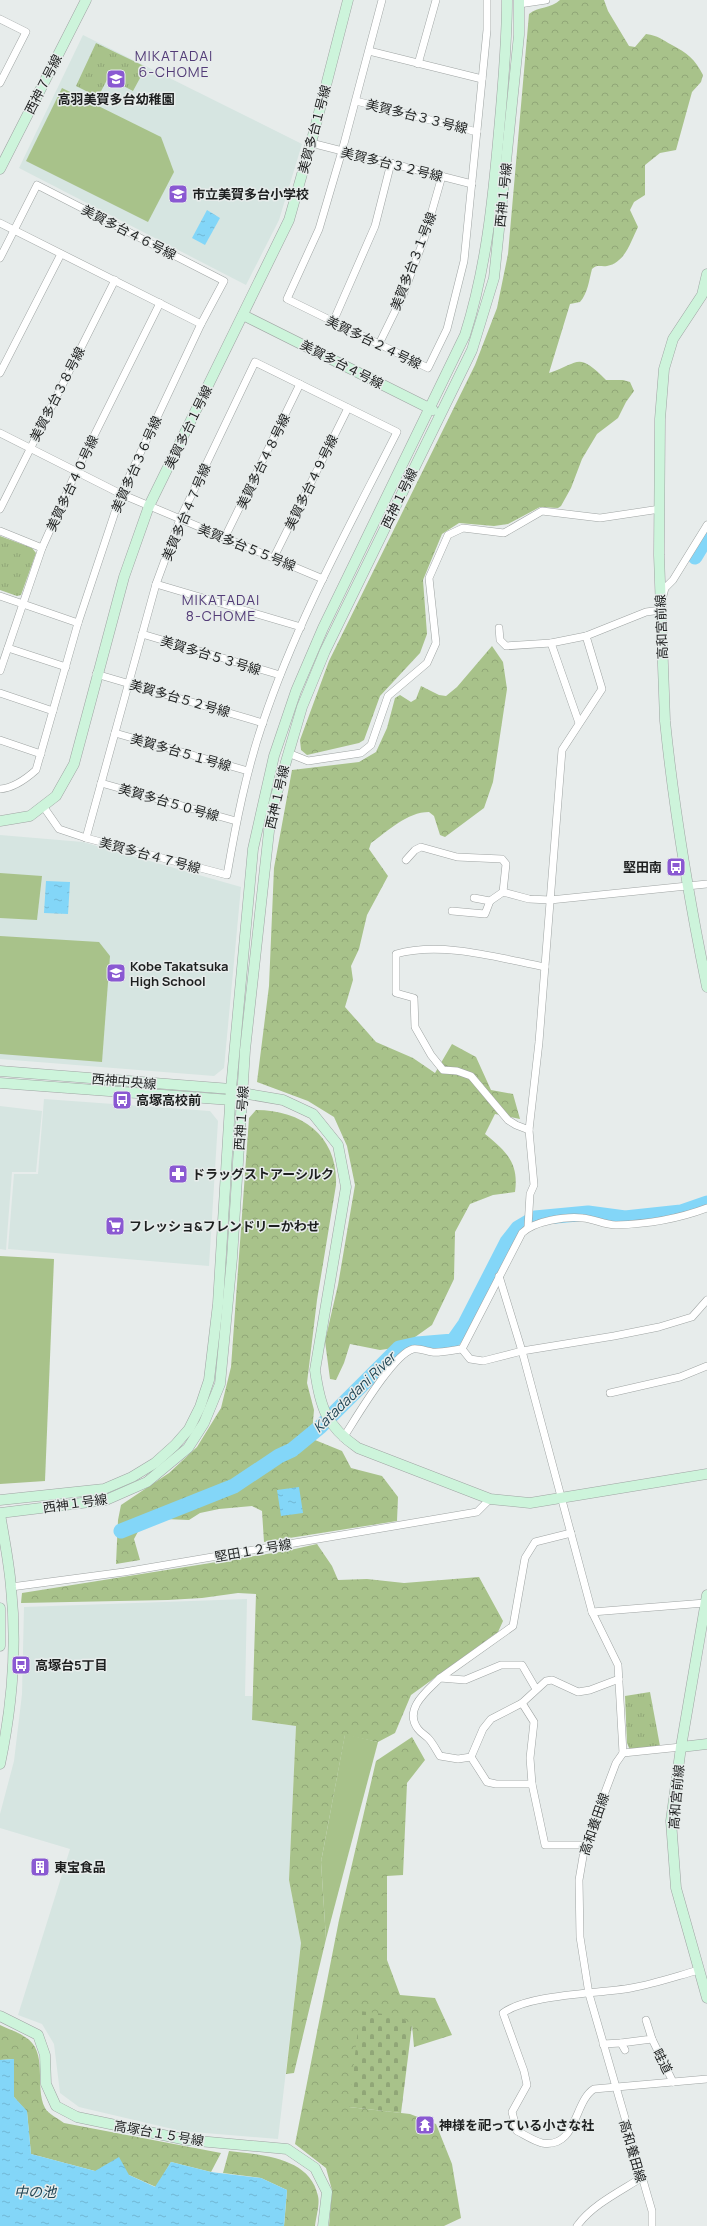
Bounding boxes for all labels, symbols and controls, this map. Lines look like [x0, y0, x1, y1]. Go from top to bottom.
district label: MIKATADAI 6-CHOME [135, 46, 213, 81]
street label: 西神７号線 [20, 51, 66, 117]
school or university icon: 高羽美賀多台幼稚園 [105, 68, 127, 90]
street label: 美賀多台１号線 [294, 83, 334, 175]
place label: 高羽美賀多台幼稚園 [57, 90, 175, 108]
street label: 美賀多台３３号線 [364, 95, 470, 137]
street label: 美賀多台３２号線 [339, 143, 445, 185]
street label: 西神１号線 [491, 162, 515, 228]
school or university icon: 市立美賀多台小学校 [167, 183, 189, 205]
place label: 市立美賀多台小学校 [192, 185, 309, 203]
street label: 美賀多台４６号線 [79, 200, 179, 264]
street label: 美賀多台３１号線 [386, 209, 440, 313]
street label: 美賀多台２４号線 [323, 311, 425, 373]
street label: 美賀多台４号線 [297, 335, 387, 393]
street label: 美賀多台３８号線 [25, 344, 89, 444]
street label: 美賀多台１号線 [160, 382, 216, 472]
street label: 美賀多台４８号線 [232, 410, 294, 512]
street label: 美賀多台３６号線 [107, 413, 165, 515]
street label: 美賀多台４９号線 [280, 431, 342, 533]
street label: 美賀多台４０号線 [42, 432, 102, 534]
street label: 美賀多台４７号線 [157, 461, 215, 563]
street label: 西神１号線 [377, 465, 421, 531]
street label: 美賀多台５５号線 [195, 519, 299, 575]
district label: MIKATADAI 8-CHOME [182, 590, 260, 625]
street label: 高和宮前線 [651, 594, 671, 660]
street label: 美賀多台５３号線 [159, 631, 263, 679]
street label: 美賀多台５２号線 [128, 675, 232, 721]
street label: 美賀多台５１号線 [129, 729, 233, 775]
street label: 西神１号線 [261, 763, 293, 831]
street label: 美賀多台５０号線 [117, 779, 221, 825]
street label: 美賀多台４７号線 [97, 833, 203, 877]
bus stop icon: 堅田南 [665, 856, 687, 878]
place label: 堅田南 [623, 858, 662, 876]
place label: Kobe Takatsuka High School [130, 957, 229, 990]
school or university icon: Kobe Takatsuka High School [105, 962, 127, 984]
street label: 西神中央線 [91, 1069, 157, 1093]
street label: 西神１号線 [230, 1085, 252, 1151]
bus stop icon: 高塚高校前 [111, 1089, 133, 1111]
place label: 高塚高校前 [136, 1091, 201, 1109]
pharmacy icon: ドラッグストアーシルク [167, 1163, 189, 1185]
place label: ドラッグストアーシルク [192, 1165, 334, 1183]
supermarket icon: フレッショ&フレンドリーかわせ [104, 1215, 126, 1237]
place label: フレッショ&フレンドリーかわせ [129, 1217, 320, 1235]
water label: Katadadani River [308, 1346, 401, 1436]
street label: 西神１号線 [42, 1490, 108, 1516]
street label: 堅田１２号線 [213, 1534, 293, 1566]
bus stop icon: 高塚台5丁目 [10, 1654, 32, 1676]
place label: 高塚台5丁目 [35, 1656, 108, 1674]
street label: 高和宮前線 [664, 1764, 688, 1830]
street label: 高和養田線 [575, 1790, 613, 1858]
building icon: 東宝食品 [29, 1856, 51, 1878]
place label: 東宝食品 [54, 1858, 106, 1876]
street label: 畦道 [649, 2045, 677, 2077]
temple icon: 神様を祀っている小さな社 [414, 2114, 436, 2136]
street label: 高塚台１５号線 [113, 2116, 205, 2150]
place label: 神様を祀っている小さな社 [439, 2116, 594, 2134]
street label: 高和養田線 [615, 2117, 651, 2185]
water label: 中の池 [14, 2182, 58, 2201]

